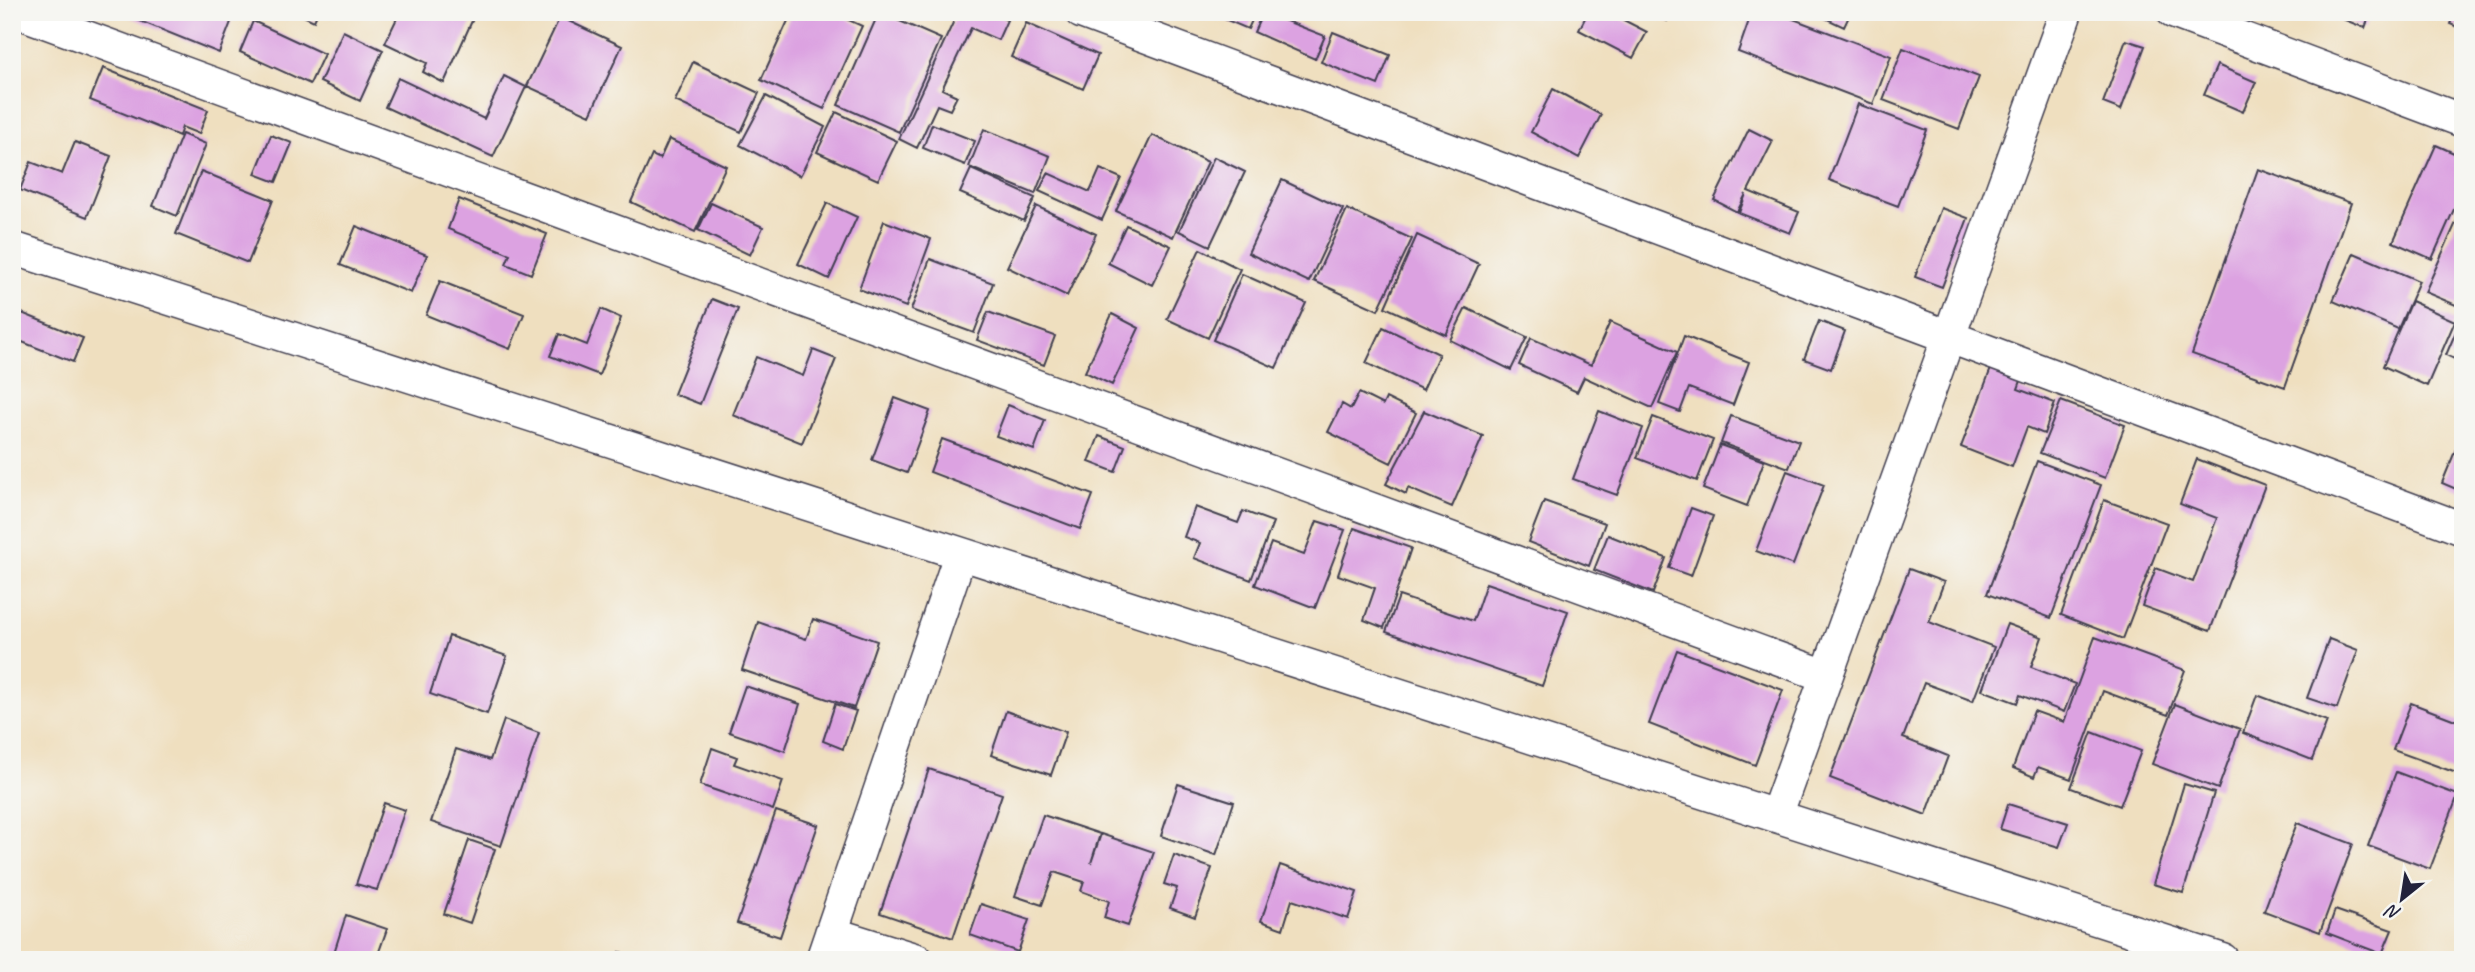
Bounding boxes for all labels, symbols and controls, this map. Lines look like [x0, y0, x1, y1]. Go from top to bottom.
north arrow [2366, 864, 2436, 934]
text: N [2380, 898, 2405, 926]

